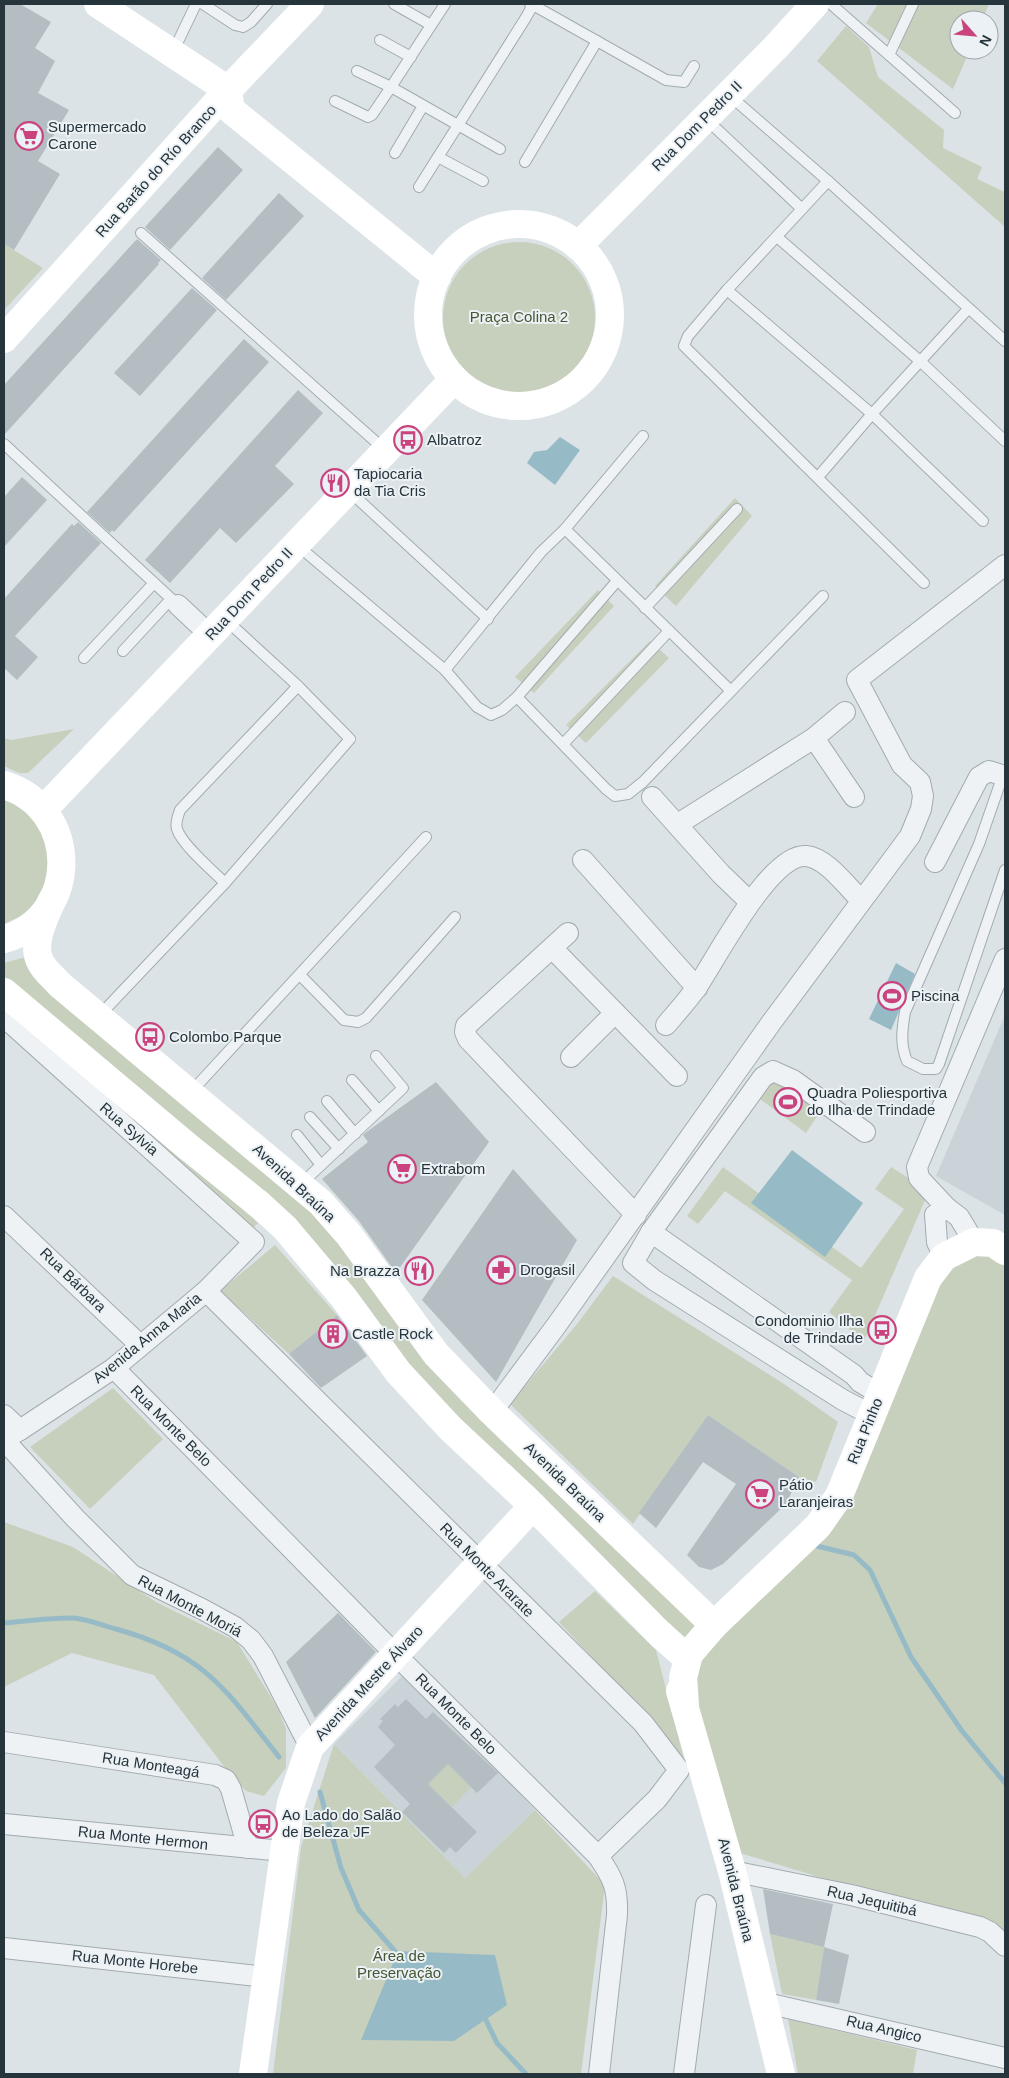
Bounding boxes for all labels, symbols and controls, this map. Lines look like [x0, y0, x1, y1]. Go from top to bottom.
north arrow [949, 10, 999, 60]
text: N [976, 33, 995, 49]
street label: Rua Dom Pedro II [648, 77, 745, 174]
street label: Rua Barão do Río Branco [92, 101, 219, 240]
place label: Supermercado Carone [48, 118, 146, 152]
supermarket icon: Supermercado Carone [14, 121, 44, 151]
park label: Praça Colina 2 [470, 308, 568, 325]
bus stop icon: Albatroz [393, 425, 423, 455]
place label: Albatroz [427, 431, 482, 448]
place label: Tapiocaria da Tia Cris [354, 465, 426, 499]
restaurant icon: Tapiocaria da Tia Cris [320, 468, 350, 498]
street label: Rua Dom Pedro II [201, 544, 296, 643]
sports icon: Piscina [877, 981, 907, 1011]
place label: Piscina [911, 987, 960, 1004]
bus stop icon: Colombo Parque [135, 1022, 165, 1052]
place label: Colombo Parque [169, 1028, 282, 1045]
place label: Quadra Poliesportiva do Ilha de Trindade [807, 1084, 948, 1118]
sports icon: Quadra Poliesportiva do Ilha de Trindade [773, 1087, 803, 1117]
street label: Rua Sylvia [97, 1099, 162, 1159]
street label: Avenida Braúna [250, 1140, 340, 1226]
supermarket icon: Extrabom [387, 1154, 417, 1184]
place label: Extrabom [421, 1160, 485, 1177]
street label: Rua Bárbara [37, 1244, 110, 1316]
pharmacy icon: Drogasil [486, 1255, 516, 1285]
restaurant icon: Na Brazza [404, 1256, 434, 1286]
place label: Drogasil [520, 1261, 575, 1278]
place label: Na Brazza [330, 1262, 401, 1279]
street label: Avenida Anna Maria [89, 1288, 205, 1386]
place label: Condominio Ilha de Trindade [755, 1312, 864, 1346]
bus stop icon: Condominio Ilha de Trindade [867, 1315, 897, 1345]
building icon: Castle Rock [318, 1319, 348, 1349]
place label: Castle Rock [352, 1325, 433, 1342]
street label: Rua Monte Belo [127, 1382, 215, 1470]
street label: Rua Pinho [844, 1395, 886, 1466]
street label: Avenida Braúna [521, 1439, 610, 1525]
place label: Pátio Laranjeiras [779, 1476, 853, 1510]
supermarket icon: Pátio Laranjeiras [745, 1479, 775, 1509]
street label: Rua Monte Ararate [437, 1519, 538, 1620]
street label: Rua Monte Moriá [135, 1571, 246, 1640]
street label: Avenida Mestre Álvaro [311, 1622, 426, 1744]
street label: Rua Monte Belo [412, 1670, 500, 1758]
street label: Rua Monteagá [101, 1748, 202, 1781]
place label: Ao Lado do Salão de Beleza JF [282, 1806, 401, 1840]
bus stop icon: Ao Lado do Salão de Beleza JF [248, 1809, 278, 1839]
street label: Rua Monte Hermon [77, 1822, 209, 1853]
street label: Avenida Braúna [715, 1836, 758, 1944]
street label: Rua Jequitibá [826, 1882, 919, 1919]
street label: Rua Monte Horebe [71, 1946, 199, 1977]
park label: Área de Preservação [357, 1947, 441, 1981]
street label: Rua Angico [845, 2012, 923, 2045]

